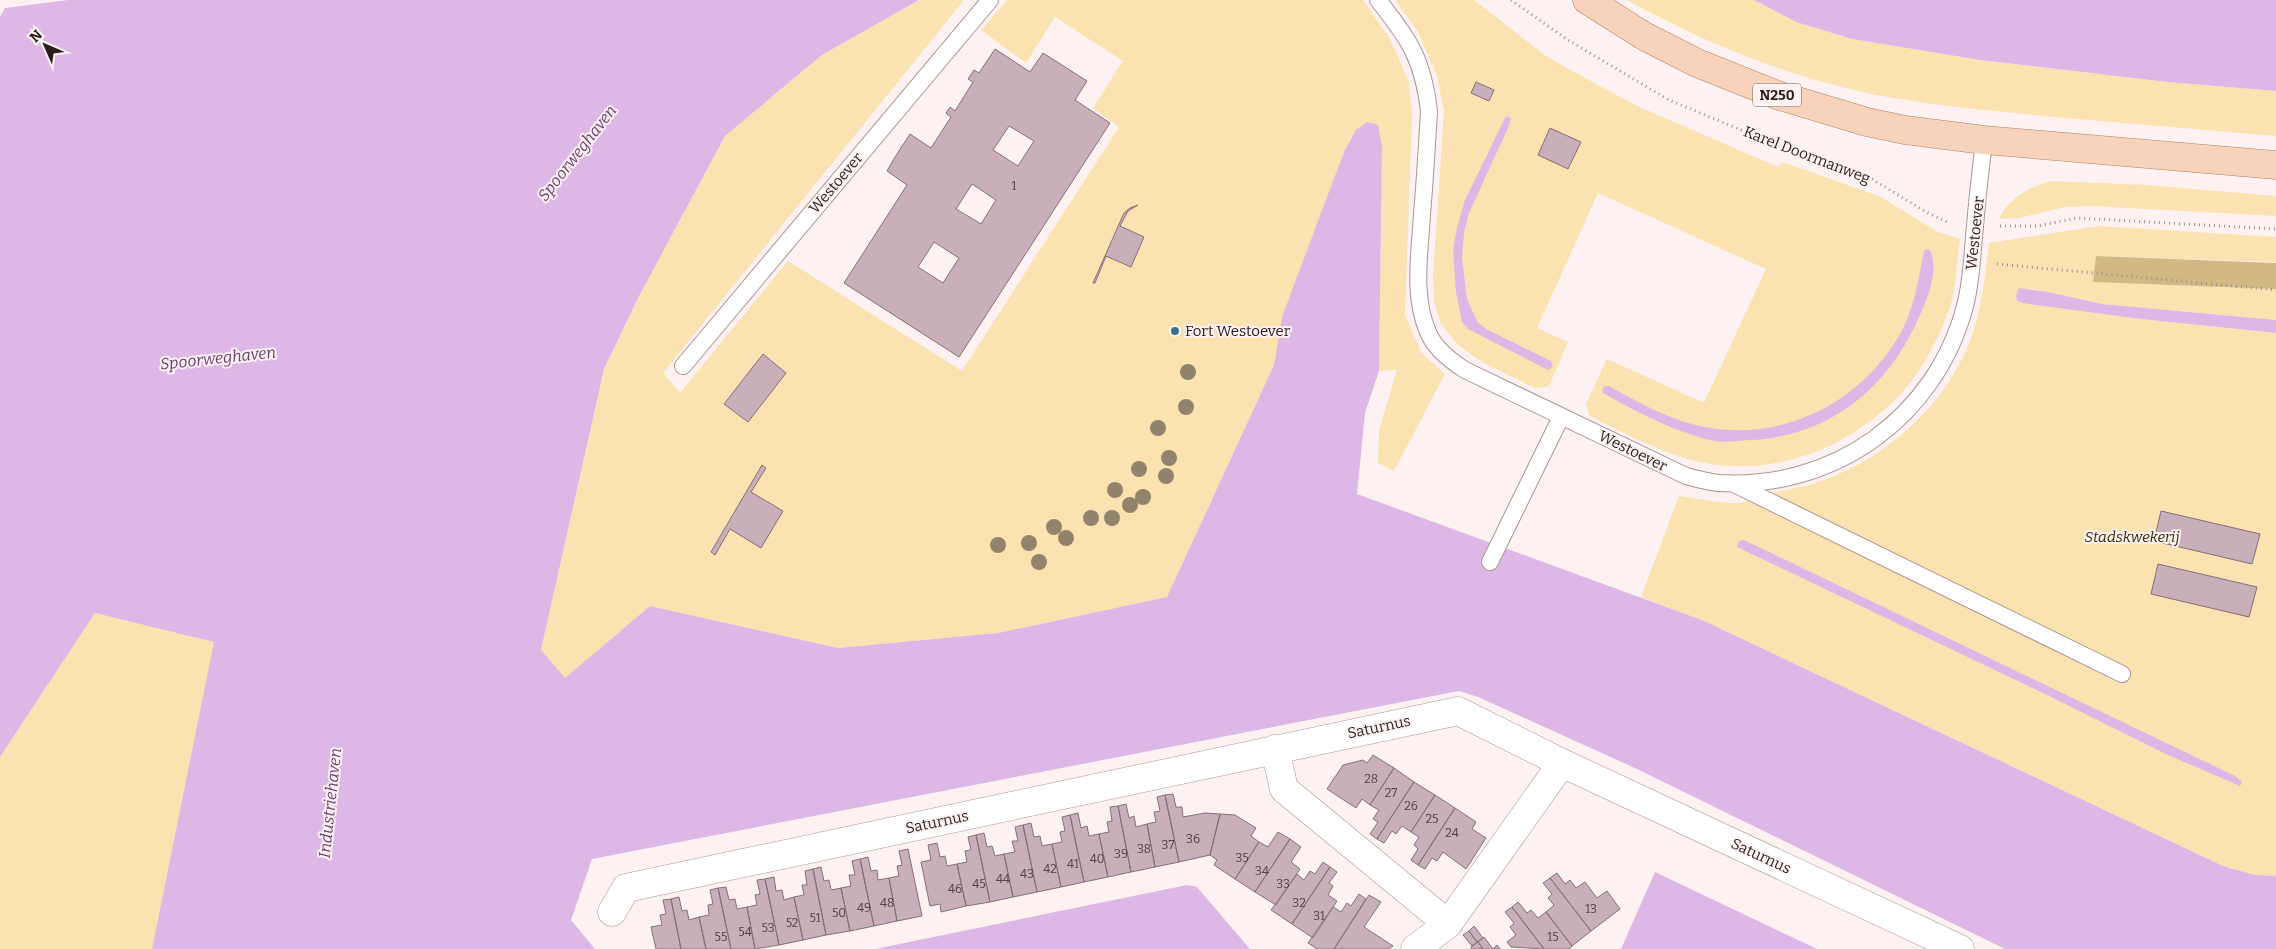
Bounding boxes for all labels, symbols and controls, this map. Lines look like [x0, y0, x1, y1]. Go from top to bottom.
north arrow [20, 20, 70, 70]
text: N [26, 26, 46, 46]
road number: N250 [1753, 84, 1801, 106]
water label: Spoorweghaven [534, 101, 620, 205]
street label: Karel Doormanweg [1741, 123, 1873, 187]
street label: Westoever [805, 149, 867, 217]
house number: 1 [1012, 179, 1017, 193]
street label: Westoever [1962, 195, 1988, 271]
place label: Fort Westoever [1185, 322, 1291, 340]
marker: Fort Westoever [1169, 325, 1181, 337]
water label: Spoorweghaven [159, 342, 277, 374]
street label: Westoever [1596, 427, 1670, 475]
park label: Stadskwekerij [2085, 528, 2179, 546]
street label: Saturnus [1346, 712, 1412, 742]
water label: Industriehaven [315, 747, 345, 859]
house number: 28 [1364, 772, 1378, 786]
house number: 27 [1385, 786, 1397, 800]
house number: 26 [1404, 799, 1418, 813]
street label: Saturnus [904, 807, 970, 837]
house number: 25 [1426, 812, 1438, 826]
house number: 24 [1445, 826, 1459, 840]
house number: 36 [1186, 832, 1200, 846]
street label: Saturnus [1728, 834, 1794, 878]
house number: 37 [1162, 838, 1174, 852]
house number: 38 [1137, 842, 1151, 856]
house number: 39 [1114, 847, 1128, 861]
house number: 35 [1235, 851, 1249, 865]
house number: 40 [1090, 852, 1104, 866]
house number: 41 [1067, 857, 1079, 871]
house number: 42 [1043, 862, 1057, 876]
house number: 34 [1255, 864, 1269, 878]
house number: 43 [1020, 867, 1034, 881]
house number: 44 [996, 872, 1010, 886]
house number: 45 [972, 877, 986, 891]
house number: 33 [1276, 877, 1290, 891]
house number: 46 [948, 882, 962, 896]
house number: 48 [880, 896, 894, 910]
house number: 32 [1292, 896, 1306, 910]
house number: 49 [857, 901, 871, 915]
house number: 13 [1585, 902, 1597, 916]
house number: 50 [832, 906, 846, 920]
house number: 31 [1313, 909, 1325, 923]
house number: 51 [809, 911, 821, 925]
house number: 52 [786, 916, 798, 930]
house number: 53 [762, 921, 775, 935]
house number: 54 [738, 925, 752, 939]
house number: 55 [715, 930, 727, 944]
house number: 15 [1547, 930, 1559, 944]

